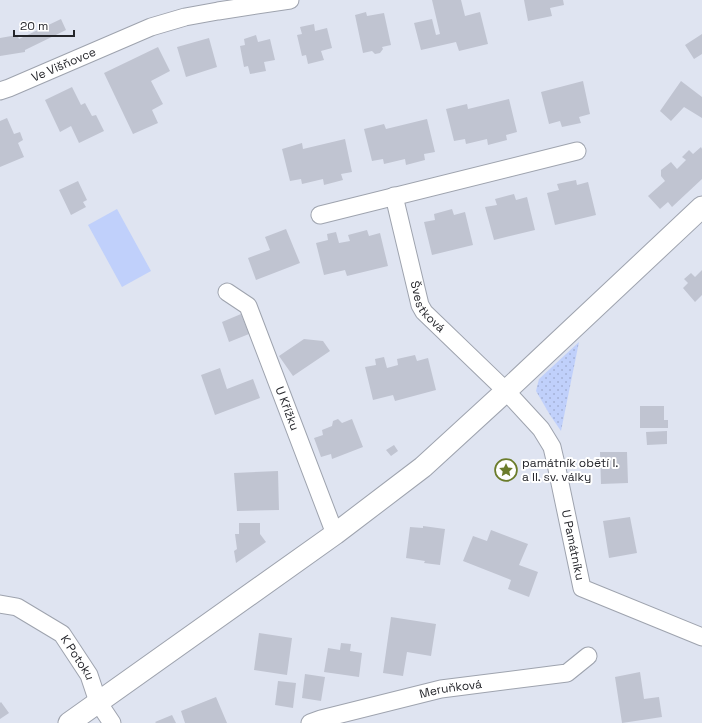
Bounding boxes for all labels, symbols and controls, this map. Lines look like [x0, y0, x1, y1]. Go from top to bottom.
scale bar [14, 12, 74, 38]
text: 20 m [20, 18, 48, 34]
street label: Ve Višňovce [29, 44, 98, 85]
street label: Švestková [407, 279, 449, 336]
street label: U Křížku [271, 384, 303, 433]
place label: památník obětí I. a II. sv. války [522, 455, 618, 485]
place icon: památník obětí I. a II. sv. války [493, 457, 519, 483]
street label: U Památníku [558, 508, 588, 582]
street label: K Potoku [57, 632, 98, 682]
street label: Meruňková [418, 676, 483, 702]

